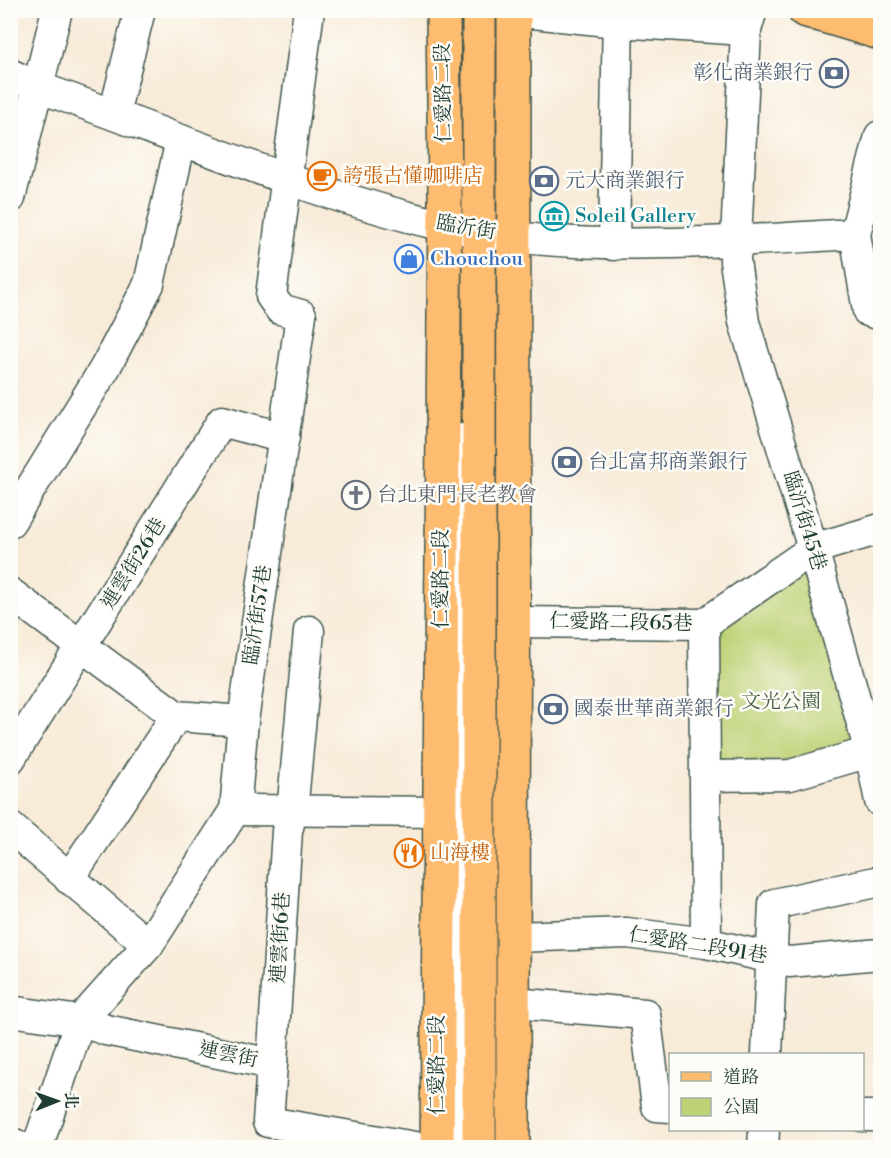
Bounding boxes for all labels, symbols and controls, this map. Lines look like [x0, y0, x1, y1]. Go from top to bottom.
street label: 仁愛路二段 [431, 43, 457, 143]
bank icon: 彰化商業銀行 [818, 57, 850, 89]
place label: 彰化商業銀行 [693, 61, 813, 86]
cafe icon: 誇張古懂咖啡店 [306, 160, 338, 192]
place label: 誇張古懂咖啡店 [343, 164, 483, 189]
bank icon: 元大商業銀行 [528, 165, 560, 197]
place label: 元大商業銀行 [565, 169, 685, 194]
museum icon: Soleil Gallery [538, 200, 570, 232]
place label: Soleil Gallery [575, 204, 697, 229]
street label: 臨沂街 [434, 210, 498, 246]
shop icon: Chouchou [393, 243, 425, 275]
place label: Chouchou [430, 247, 523, 272]
bank icon: 台北富邦商業銀行 [551, 446, 583, 478]
place label: 台北富邦商業銀行 [588, 450, 748, 475]
street label: 臨沂街45巷 [777, 468, 831, 574]
church icon: 台北東門長老教會 [340, 479, 372, 511]
place label: 台北東門長老教會 [377, 483, 537, 508]
street label: 連雲街26巷 [96, 513, 172, 615]
street label: 仁愛路二段 [429, 529, 454, 629]
street label: 臨沂街57巷 [239, 564, 277, 666]
street label: 仁愛路二段65巷 [549, 609, 693, 637]
park label: 文光公園 [741, 690, 821, 715]
bank icon: 國泰世華商業銀行 [537, 693, 569, 725]
place label: 國泰世華商業銀行 [574, 697, 734, 722]
restaurant icon: 山海樓 [393, 837, 425, 869]
place label: 山海樓 [430, 841, 490, 866]
street label: 連雲街6巷 [266, 891, 296, 985]
street label: 仁愛路二段91巷 [627, 923, 769, 969]
street label: 仁愛路二段 [425, 1015, 450, 1115]
street label: 連雲街 [196, 1037, 260, 1073]
legend [669, 1053, 864, 1131]
text: 道路 [723, 1066, 759, 1089]
north arrow [27, 1071, 87, 1131]
text: 北 [61, 1093, 81, 1109]
text: 公園 [723, 1096, 759, 1119]

